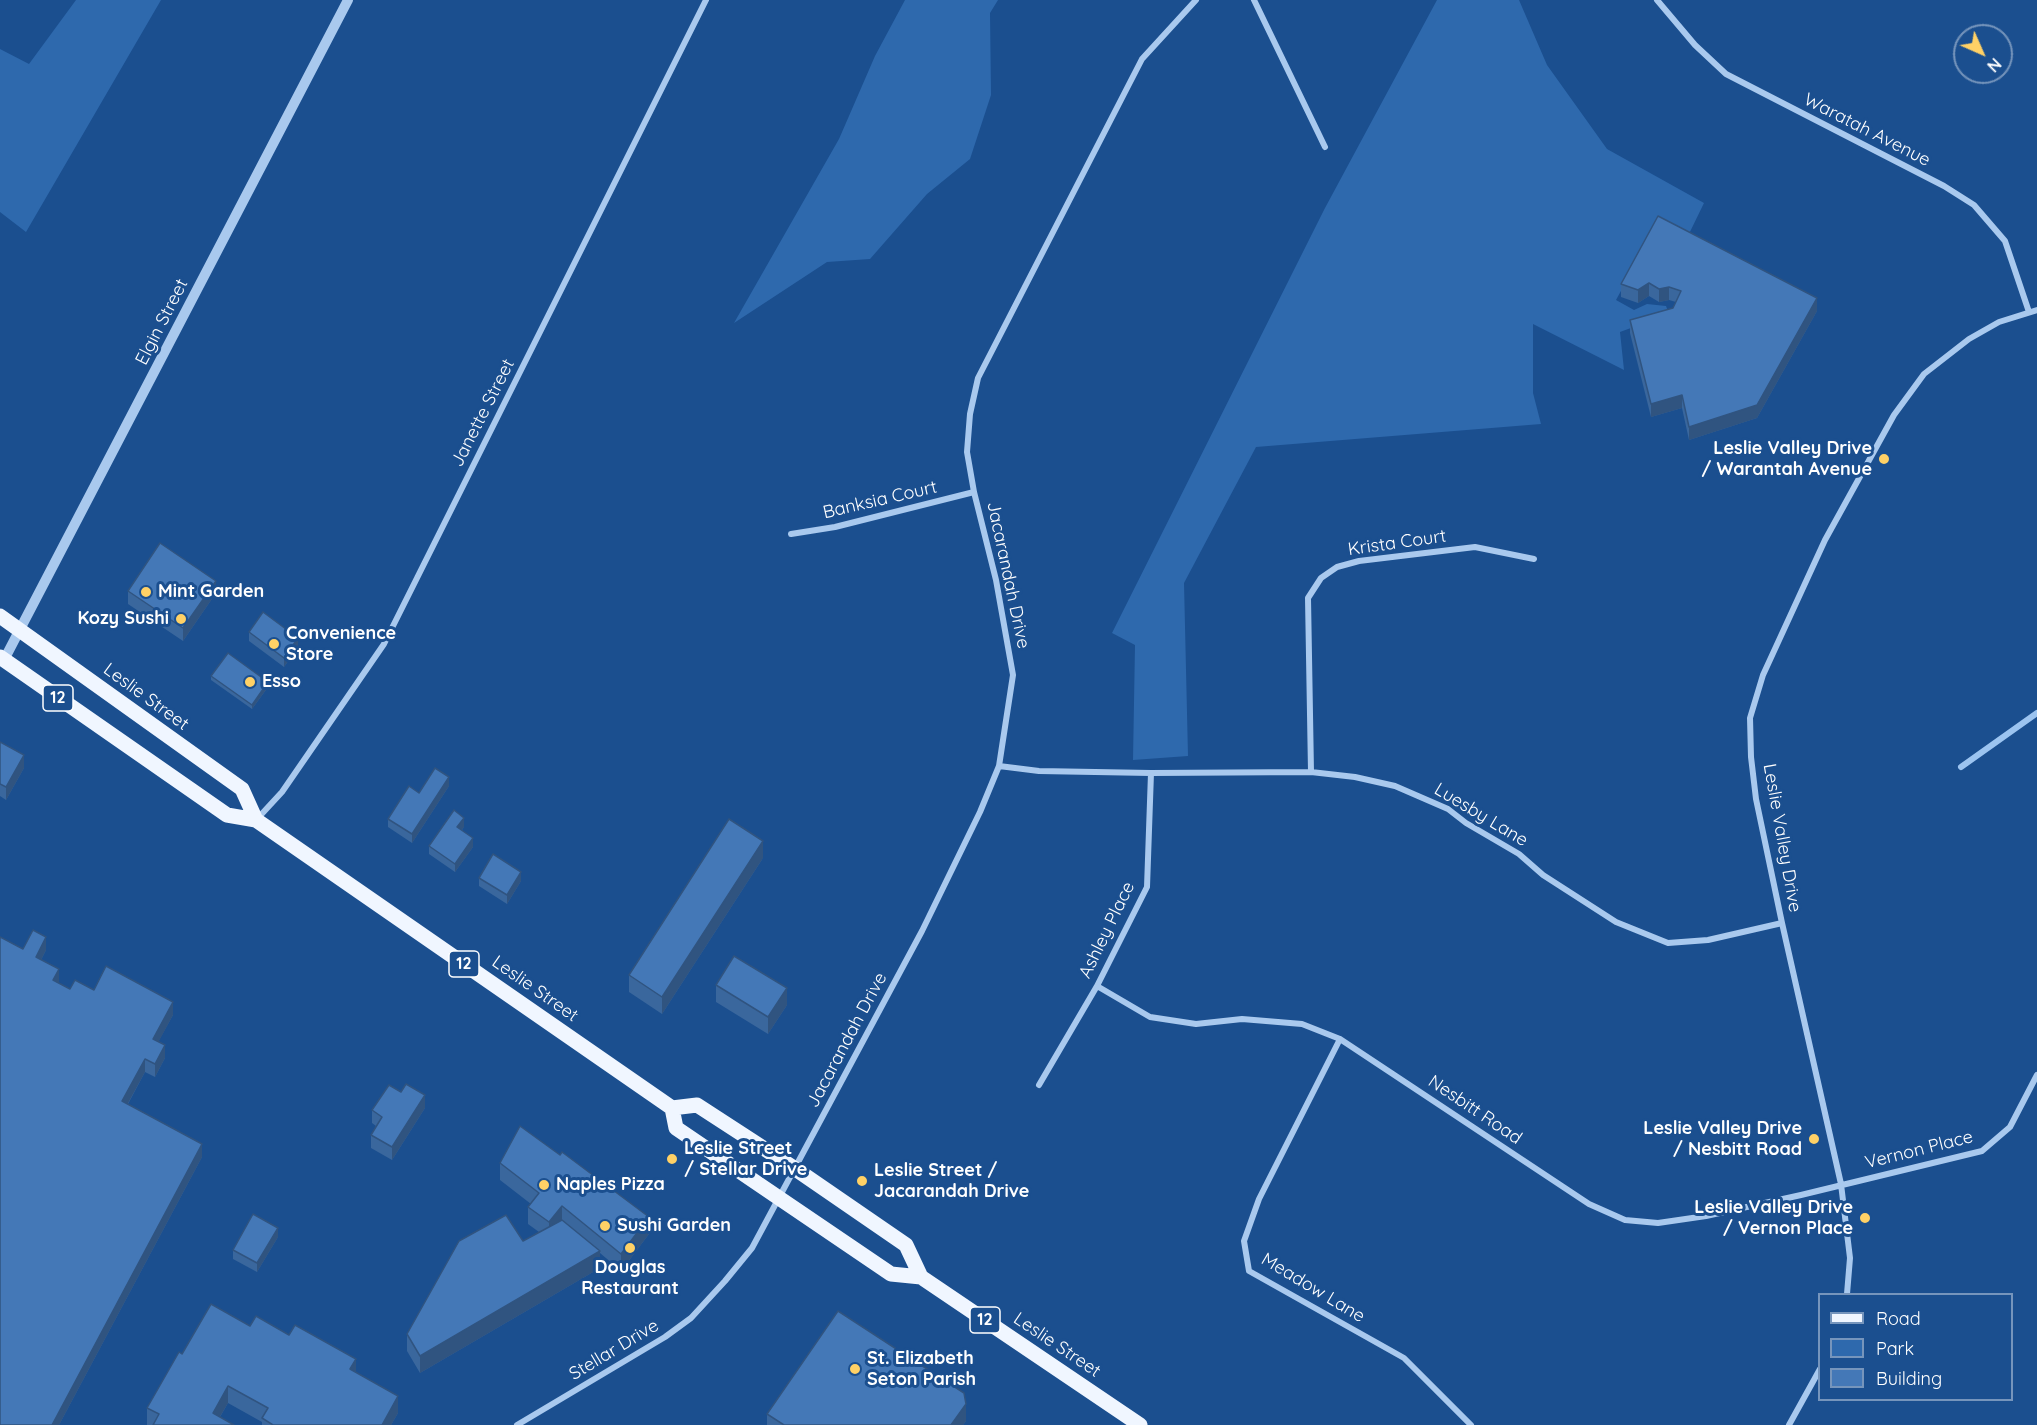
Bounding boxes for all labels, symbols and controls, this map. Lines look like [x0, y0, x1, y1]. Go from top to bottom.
north arrow [1953, 24, 2013, 84]
text: N [1983, 54, 2006, 77]
street label: Waratah Avenue [1800, 89, 1934, 171]
street label: Elgin Street [131, 275, 193, 369]
street label: Janette Street [447, 355, 519, 471]
place label: Leslie Valley Drive / Warantah Avenue [1701, 438, 1872, 480]
marker: Leslie Valley Drive / Warantah Avenue [1877, 452, 1891, 466]
street label: Banksia Court [821, 476, 939, 524]
street label: Jacarandah Drive [982, 500, 1034, 650]
street label: Krista Court [1346, 525, 1448, 561]
place label: Mint Garden [158, 581, 264, 603]
marker: Mint Garden [139, 585, 153, 599]
place label: Kozy Sushi [77, 608, 169, 630]
marker: Kozy Sushi [174, 612, 188, 626]
place label: Convenience Store [286, 623, 396, 666]
marker: Convenience Store [267, 637, 281, 651]
street label: Leslie Street [99, 659, 193, 735]
place label: Esso [262, 671, 301, 693]
marker: Esso [243, 675, 257, 689]
road number: 12 [43, 685, 73, 711]
street label: Leslie Valley Drive [1758, 762, 1806, 914]
street label: Luesby Lane [1430, 779, 1532, 851]
street label: Ashley Place [1074, 878, 1140, 982]
road number: 12 [449, 951, 479, 977]
street label: Leslie Street [488, 951, 582, 1027]
street label: Jacarandah Drive [802, 969, 892, 1111]
street label: Nesbitt Road [1424, 1071, 1526, 1149]
place label: Leslie Valley Drive / Nesbitt Road [1643, 1118, 1802, 1160]
street label: Vernon Place [1863, 1126, 1975, 1174]
marker: Leslie Valley Drive / Nesbitt Road [1807, 1132, 1821, 1146]
place label: Leslie Street / Stellar Drive [684, 1138, 807, 1180]
marker: Leslie Street / Stellar Drive [665, 1152, 679, 1166]
place label: Leslie Street / Jacarandah Drive [874, 1160, 1029, 1202]
place label: Naples Pizza [556, 1174, 665, 1196]
marker: Leslie Street / Jacarandah Drive [855, 1174, 869, 1188]
marker: Naples Pizza [537, 1178, 551, 1192]
place label: Leslie Valley Drive / Vernon Place [1694, 1197, 1853, 1240]
marker: Leslie Valley Drive / Vernon Place [1858, 1211, 1872, 1225]
place label: Sushi Garden [617, 1215, 731, 1237]
marker: Sushi Garden [598, 1219, 612, 1233]
marker: Douglas Restaurant [623, 1241, 637, 1255]
street label: Meadow Lane [1257, 1249, 1369, 1327]
place label: Douglas Restaurant [581, 1257, 679, 1300]
legend [1818, 1293, 2013, 1401]
road number: 12 [970, 1307, 1000, 1333]
text: Road [1876, 1307, 1921, 1330]
street label: Leslie Street [1009, 1308, 1105, 1382]
street label: Stellar Drive [565, 1315, 663, 1385]
text: Park [1876, 1337, 1914, 1360]
place label: St. Elizabeth Seton Parish [867, 1348, 976, 1390]
marker: St. Elizabeth Seton Parish [848, 1362, 862, 1376]
text: Building [1876, 1367, 1942, 1390]

